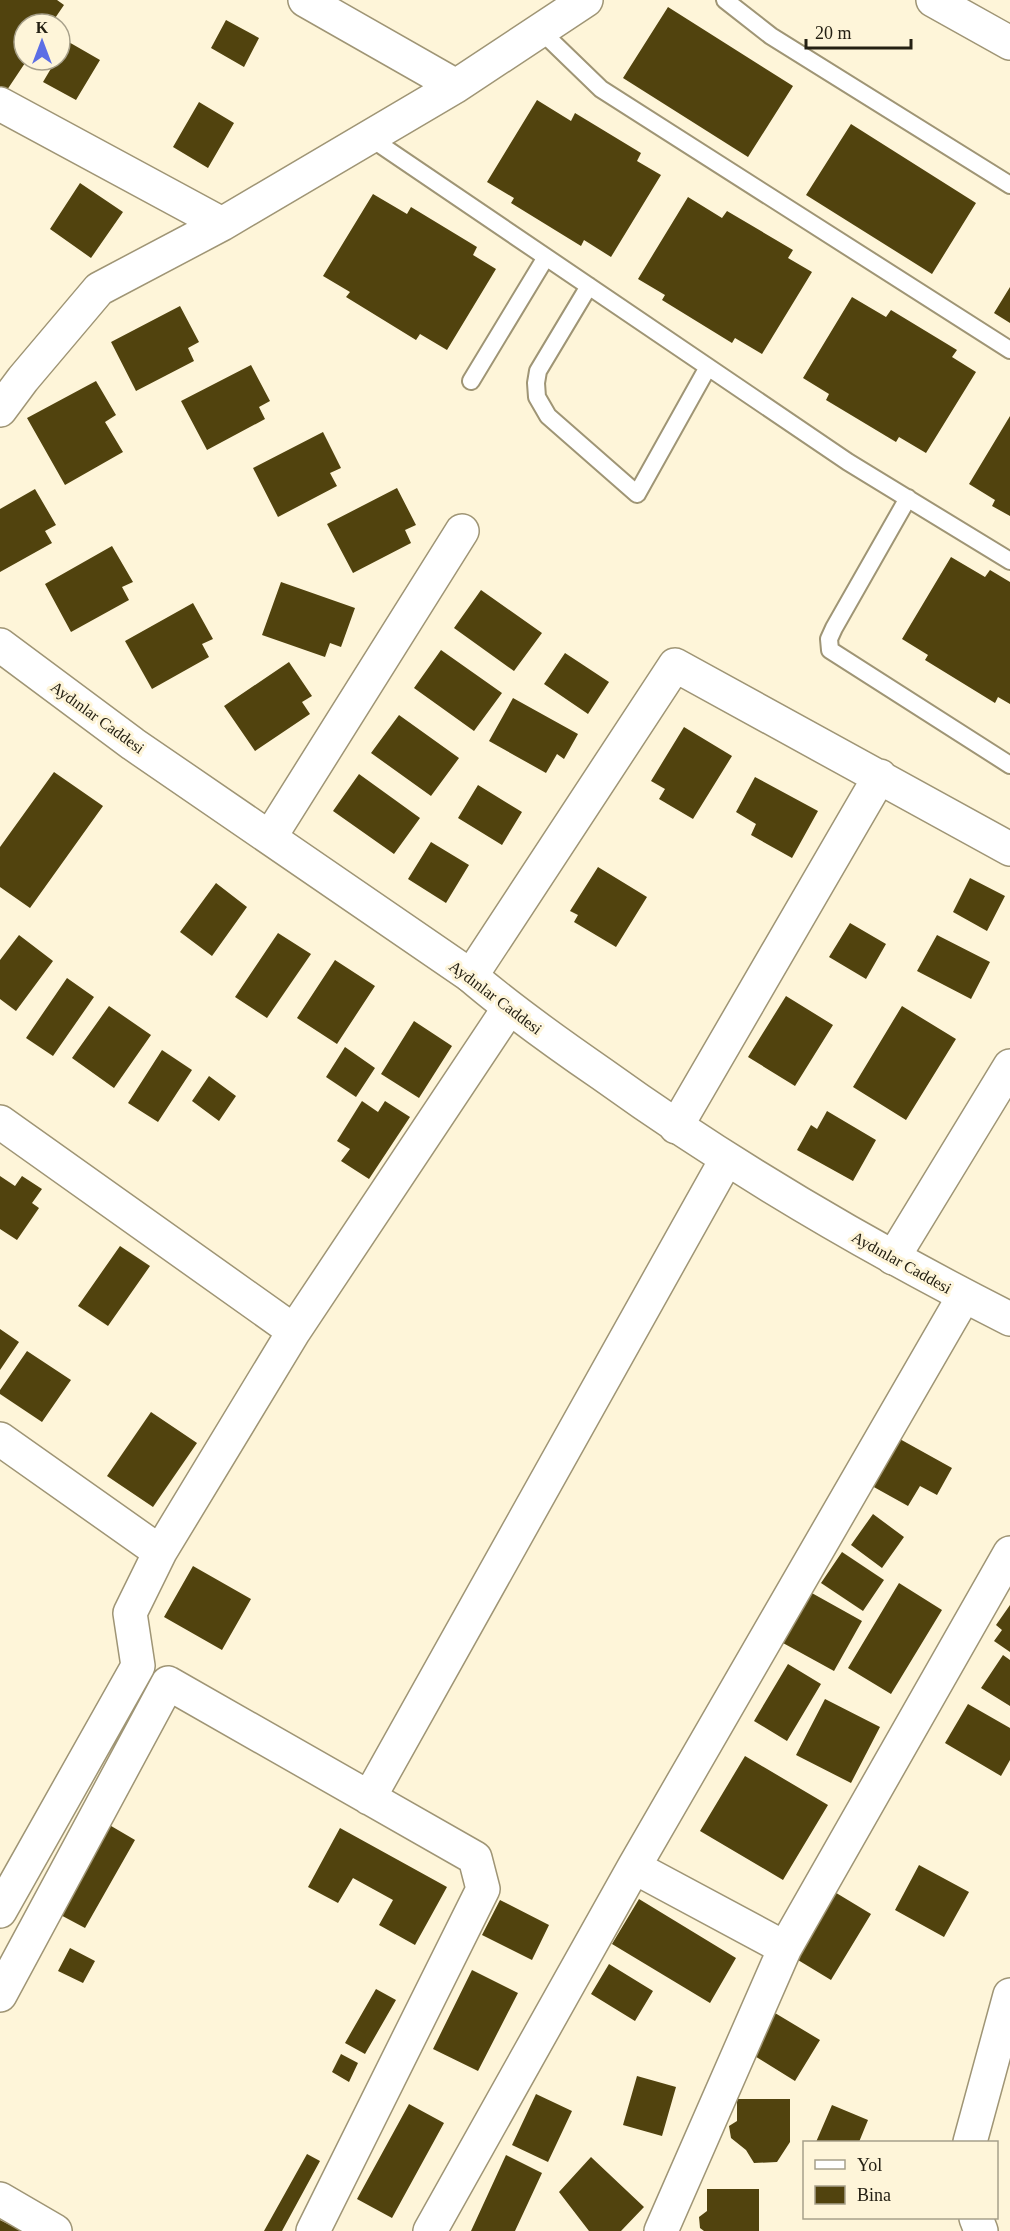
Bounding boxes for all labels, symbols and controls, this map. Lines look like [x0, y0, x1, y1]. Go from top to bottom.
north arrow [12, 12, 72, 72]
scale bar [806, 12, 911, 50]
text: K [36, 19, 49, 36]
text: 20 m [815, 23, 852, 43]
street label: Aydınlar Caddesi [47, 678, 148, 758]
street label: Aydınlar Caddesi [446, 957, 546, 1039]
street label: Aydınlar Caddesi [849, 1228, 955, 1298]
legend [803, 2141, 998, 2219]
text: Yol [857, 2155, 882, 2175]
text: Bina [857, 2185, 891, 2205]

